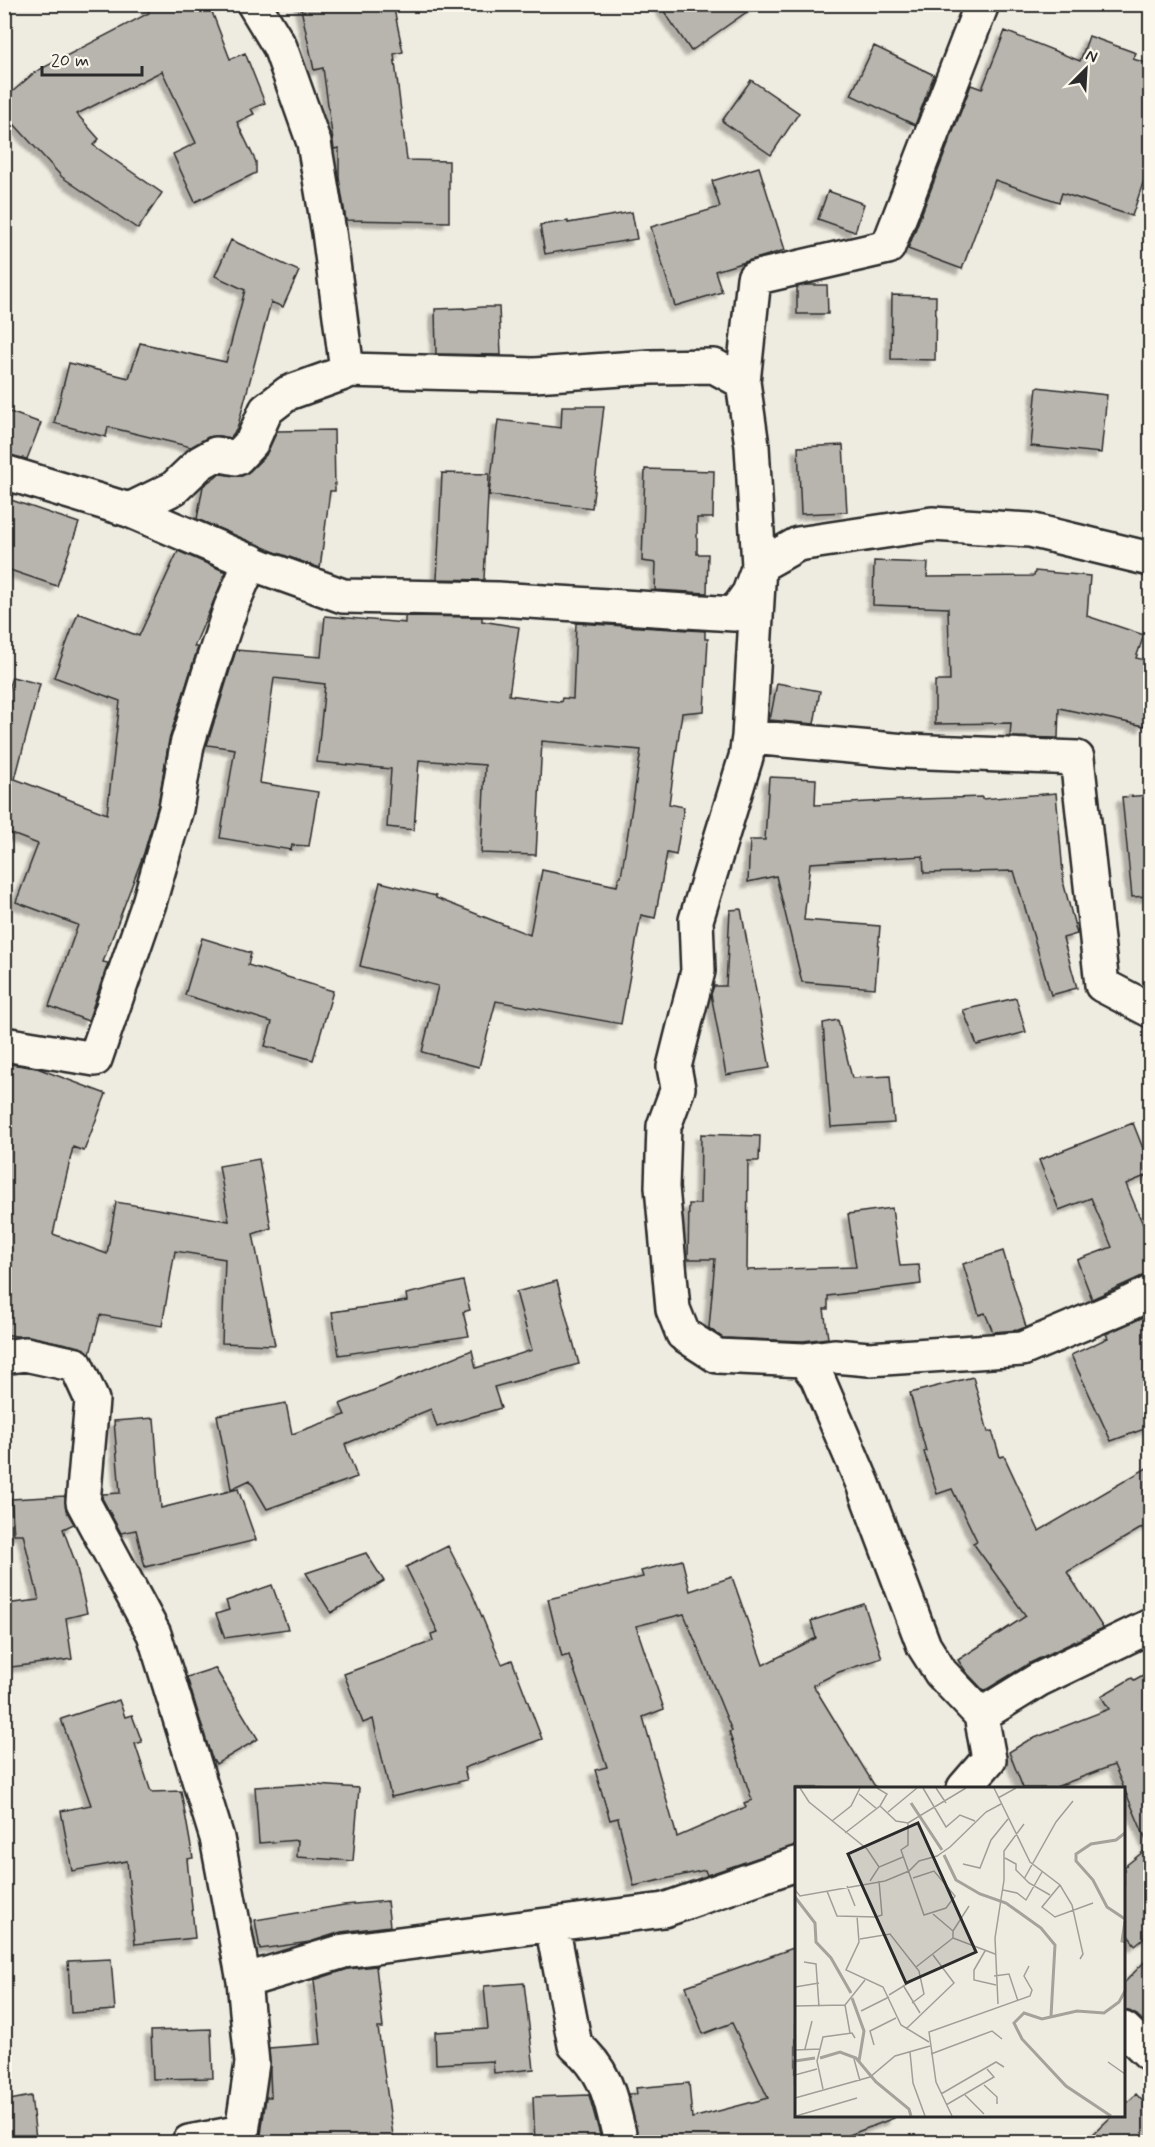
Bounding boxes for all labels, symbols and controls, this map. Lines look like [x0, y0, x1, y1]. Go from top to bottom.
scale bar [42, 39, 142, 77]
north arrow [1056, 39, 1116, 99]
text: N [1082, 45, 1101, 68]
text: 20 m [51, 49, 89, 73]
inset map [795, 1787, 1125, 2117]

